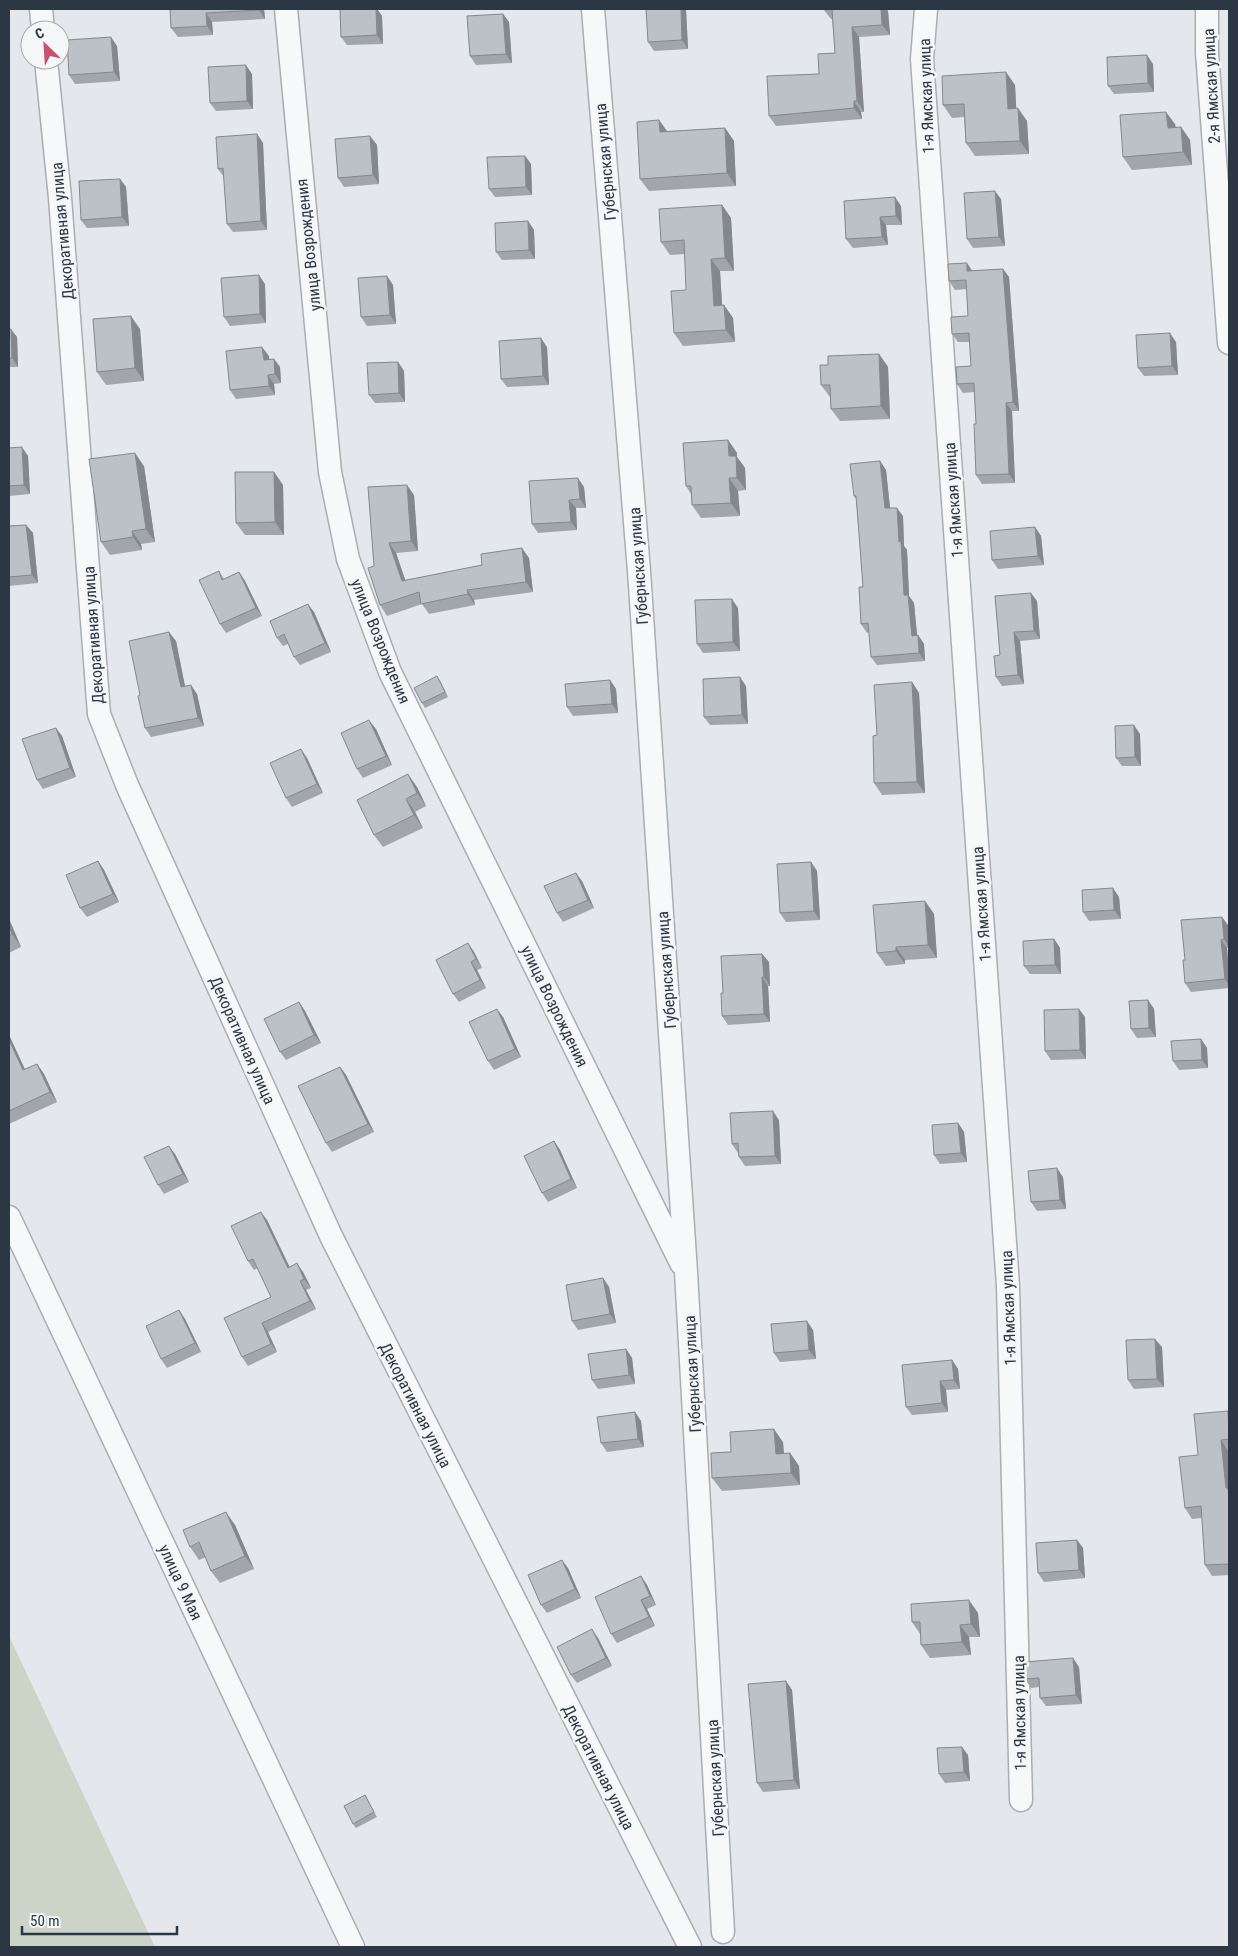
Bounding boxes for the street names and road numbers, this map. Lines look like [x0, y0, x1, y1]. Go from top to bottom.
street label: 2-я Ямская улица [1199, 28, 1224, 144]
street label: 1-я Ямская улица [915, 38, 938, 154]
street label: Губернская улица [591, 103, 620, 221]
street label: Декоративная улица [47, 161, 78, 301]
street label: улица Возрождения [292, 178, 325, 312]
street label: 1-я Ямская улица [940, 442, 967, 558]
street label: Губернская улица [625, 507, 652, 625]
street label: Декоративная улица [79, 565, 108, 704]
street label: улица Возрождения [347, 576, 414, 706]
street label: 1-я Ямская улица [968, 846, 995, 962]
street label: Губернская улица [653, 911, 680, 1029]
street label: улица Возрождения [517, 942, 592, 1070]
street label: Декоративная улица [206, 973, 279, 1107]
street label: 1-я Ямская улица [997, 1250, 1020, 1366]
street label: Губернская улица [680, 1315, 705, 1433]
street label: Декоративная улица [376, 1339, 455, 1471]
street label: улица 9 Мая [155, 1541, 206, 1623]
street label: 1-я Ямская улица [1009, 1655, 1030, 1771]
street label: Декоративная улица [559, 1701, 638, 1833]
street label: Губернская улица [703, 1719, 728, 1837]

